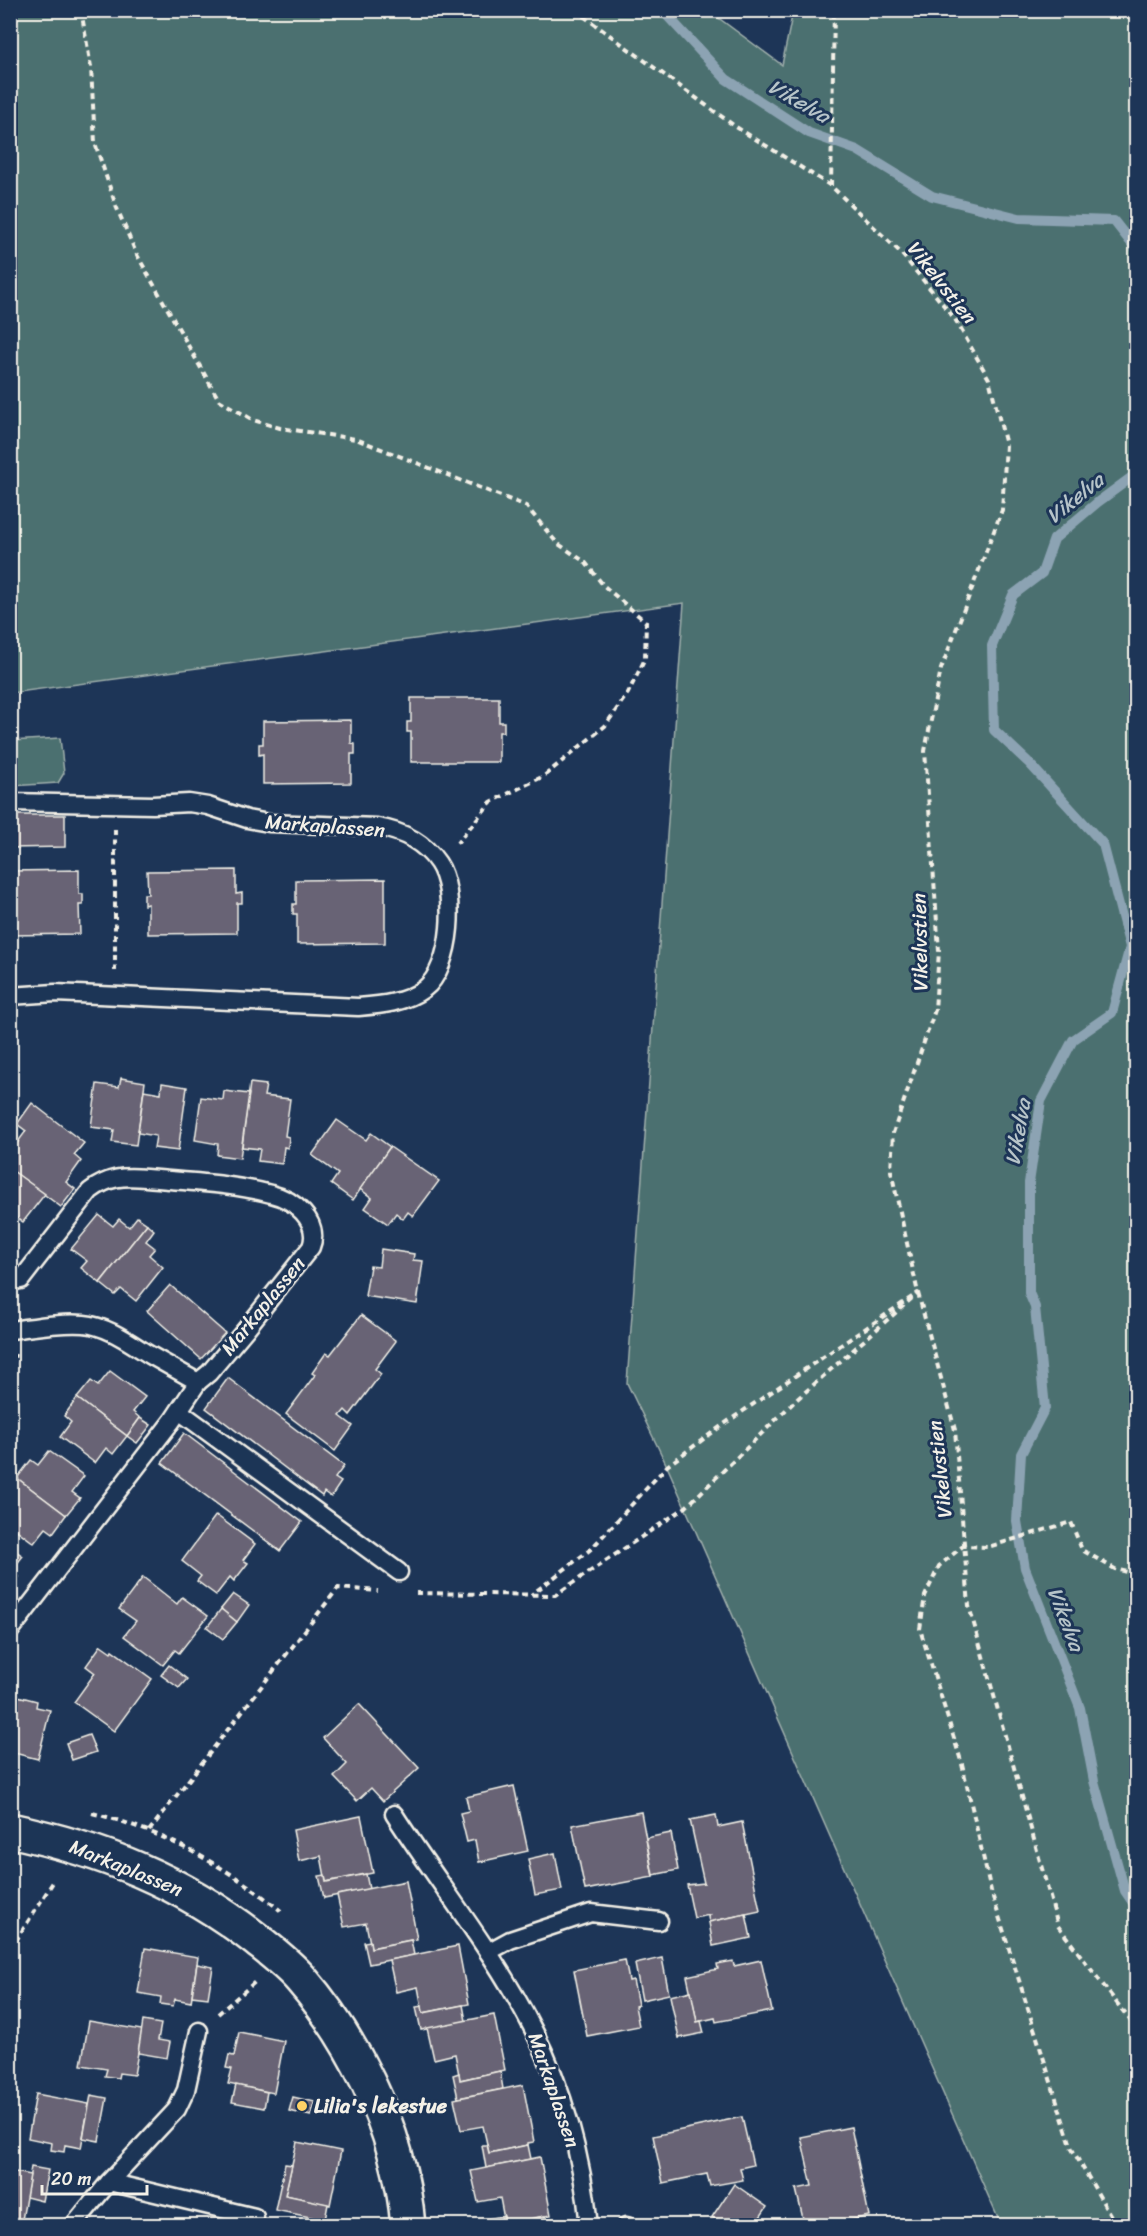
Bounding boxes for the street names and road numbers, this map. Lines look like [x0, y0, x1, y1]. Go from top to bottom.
street label: Vikelvstien [898, 234, 986, 332]
street label: Markaplassen [264, 804, 386, 848]
street label: Vikelvstien [902, 893, 938, 991]
street label: Markaplassen [212, 1248, 314, 1364]
street label: Vikelvstien [917, 1418, 963, 1520]
street label: Markaplassen [64, 1829, 188, 1907]
street label: Markaplassen [518, 2028, 590, 2153]

